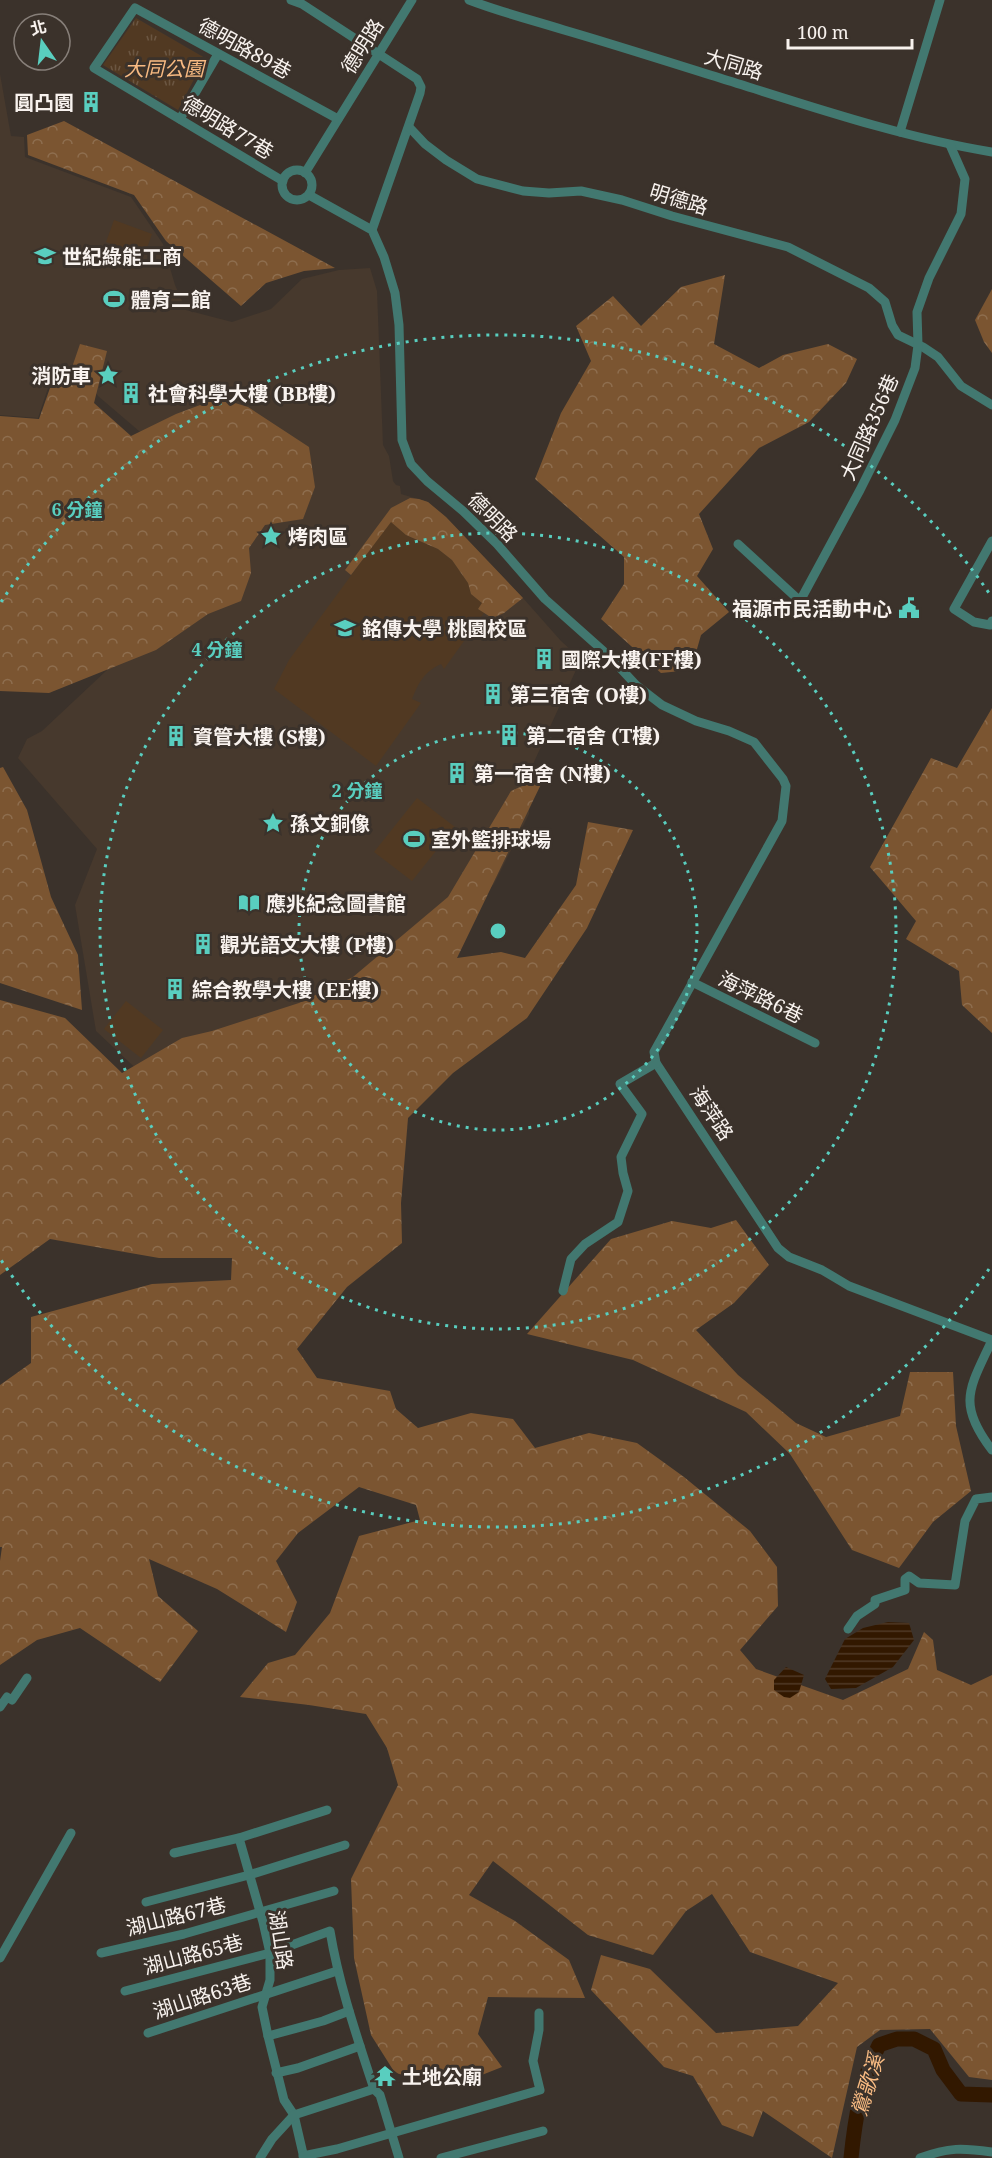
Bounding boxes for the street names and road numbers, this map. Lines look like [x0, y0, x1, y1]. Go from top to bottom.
street label: 德明路89巷 [194, 11, 296, 85]
street label: 德明路 [335, 13, 389, 79]
street label: 大同路 [701, 42, 767, 86]
street label: 德明路77巷 [177, 89, 279, 165]
street label: 明德路 [646, 177, 712, 221]
street label: 大同路356巷 [834, 370, 904, 484]
street label: 德明路 [462, 486, 524, 548]
street label: 海萍路6巷 [714, 965, 808, 1029]
street label: 海萍路 [684, 1081, 740, 1145]
street label: 湖山路67巷 [123, 1891, 229, 1941]
street label: 湖山路 [263, 1908, 299, 1972]
street label: 湖山路65巷 [140, 1928, 246, 1980]
street label: 湖山路63巷 [149, 1967, 255, 2025]

